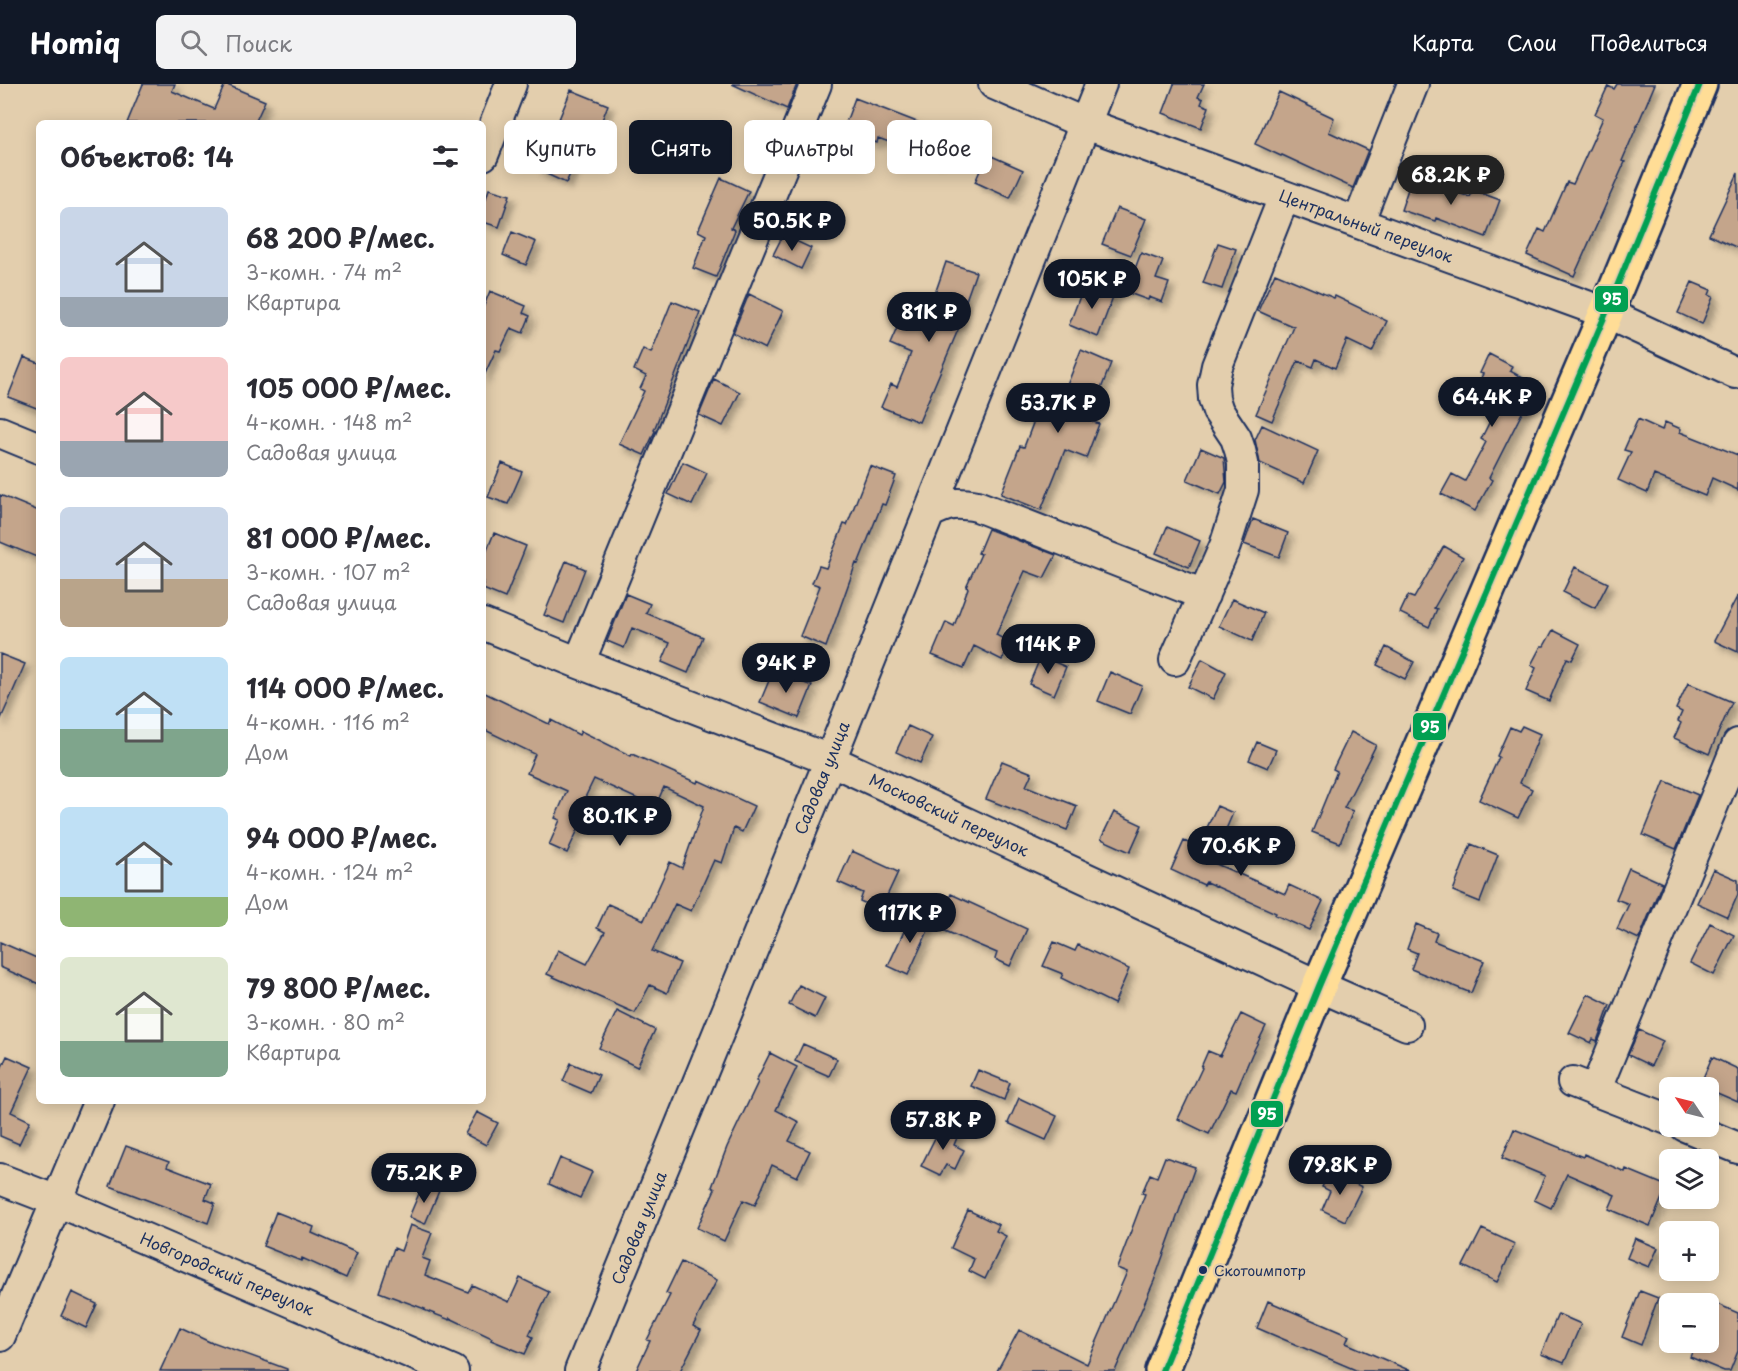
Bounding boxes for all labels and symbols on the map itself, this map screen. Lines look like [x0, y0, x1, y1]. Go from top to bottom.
pin: 68.2K ₽ [1396, 155, 1506, 206]
street label: Центральный переулок [1276, 182, 1457, 268]
pin: 50.5K ₽ [737, 201, 847, 252]
pin: 105K ₽ [1043, 259, 1141, 310]
line badge: 95 [1594, 285, 1629, 313]
text: 95 [1602, 286, 1622, 310]
pin: 81K ₽ [887, 292, 971, 343]
pin: 64.4K ₽ [1437, 377, 1547, 428]
pin: 53.7K ₽ [1003, 383, 1113, 434]
pin: 114K ₽ [999, 624, 1097, 675]
pin: 94K ₽ [744, 643, 828, 694]
line badge: 95 [1412, 712, 1447, 741]
text: 95 [1420, 714, 1440, 738]
street label: Садовая улица [787, 717, 855, 838]
street label: Московский переулок [866, 767, 1034, 862]
pin: 80.1K ₽ [565, 796, 675, 847]
pin: 70.6K ₽ [1186, 826, 1296, 877]
pin: 117K ₽ [861, 893, 959, 944]
north arrow [1659, 1077, 1719, 1137]
pin: 57.8K ₽ [888, 1100, 998, 1151]
line badge: 95 [1250, 1100, 1284, 1128]
text: 95 [1257, 1101, 1277, 1125]
pin: 79.8K ₽ [1285, 1145, 1395, 1196]
pin: 75.2K ₽ [369, 1153, 479, 1204]
street label: Садовая улица [604, 1167, 672, 1288]
street label: Новгородский переулок [137, 1226, 319, 1321]
place label: Скотоимпотр [1214, 1260, 1306, 1281]
marker: Скотоимпотр [1197, 1264, 1209, 1276]

